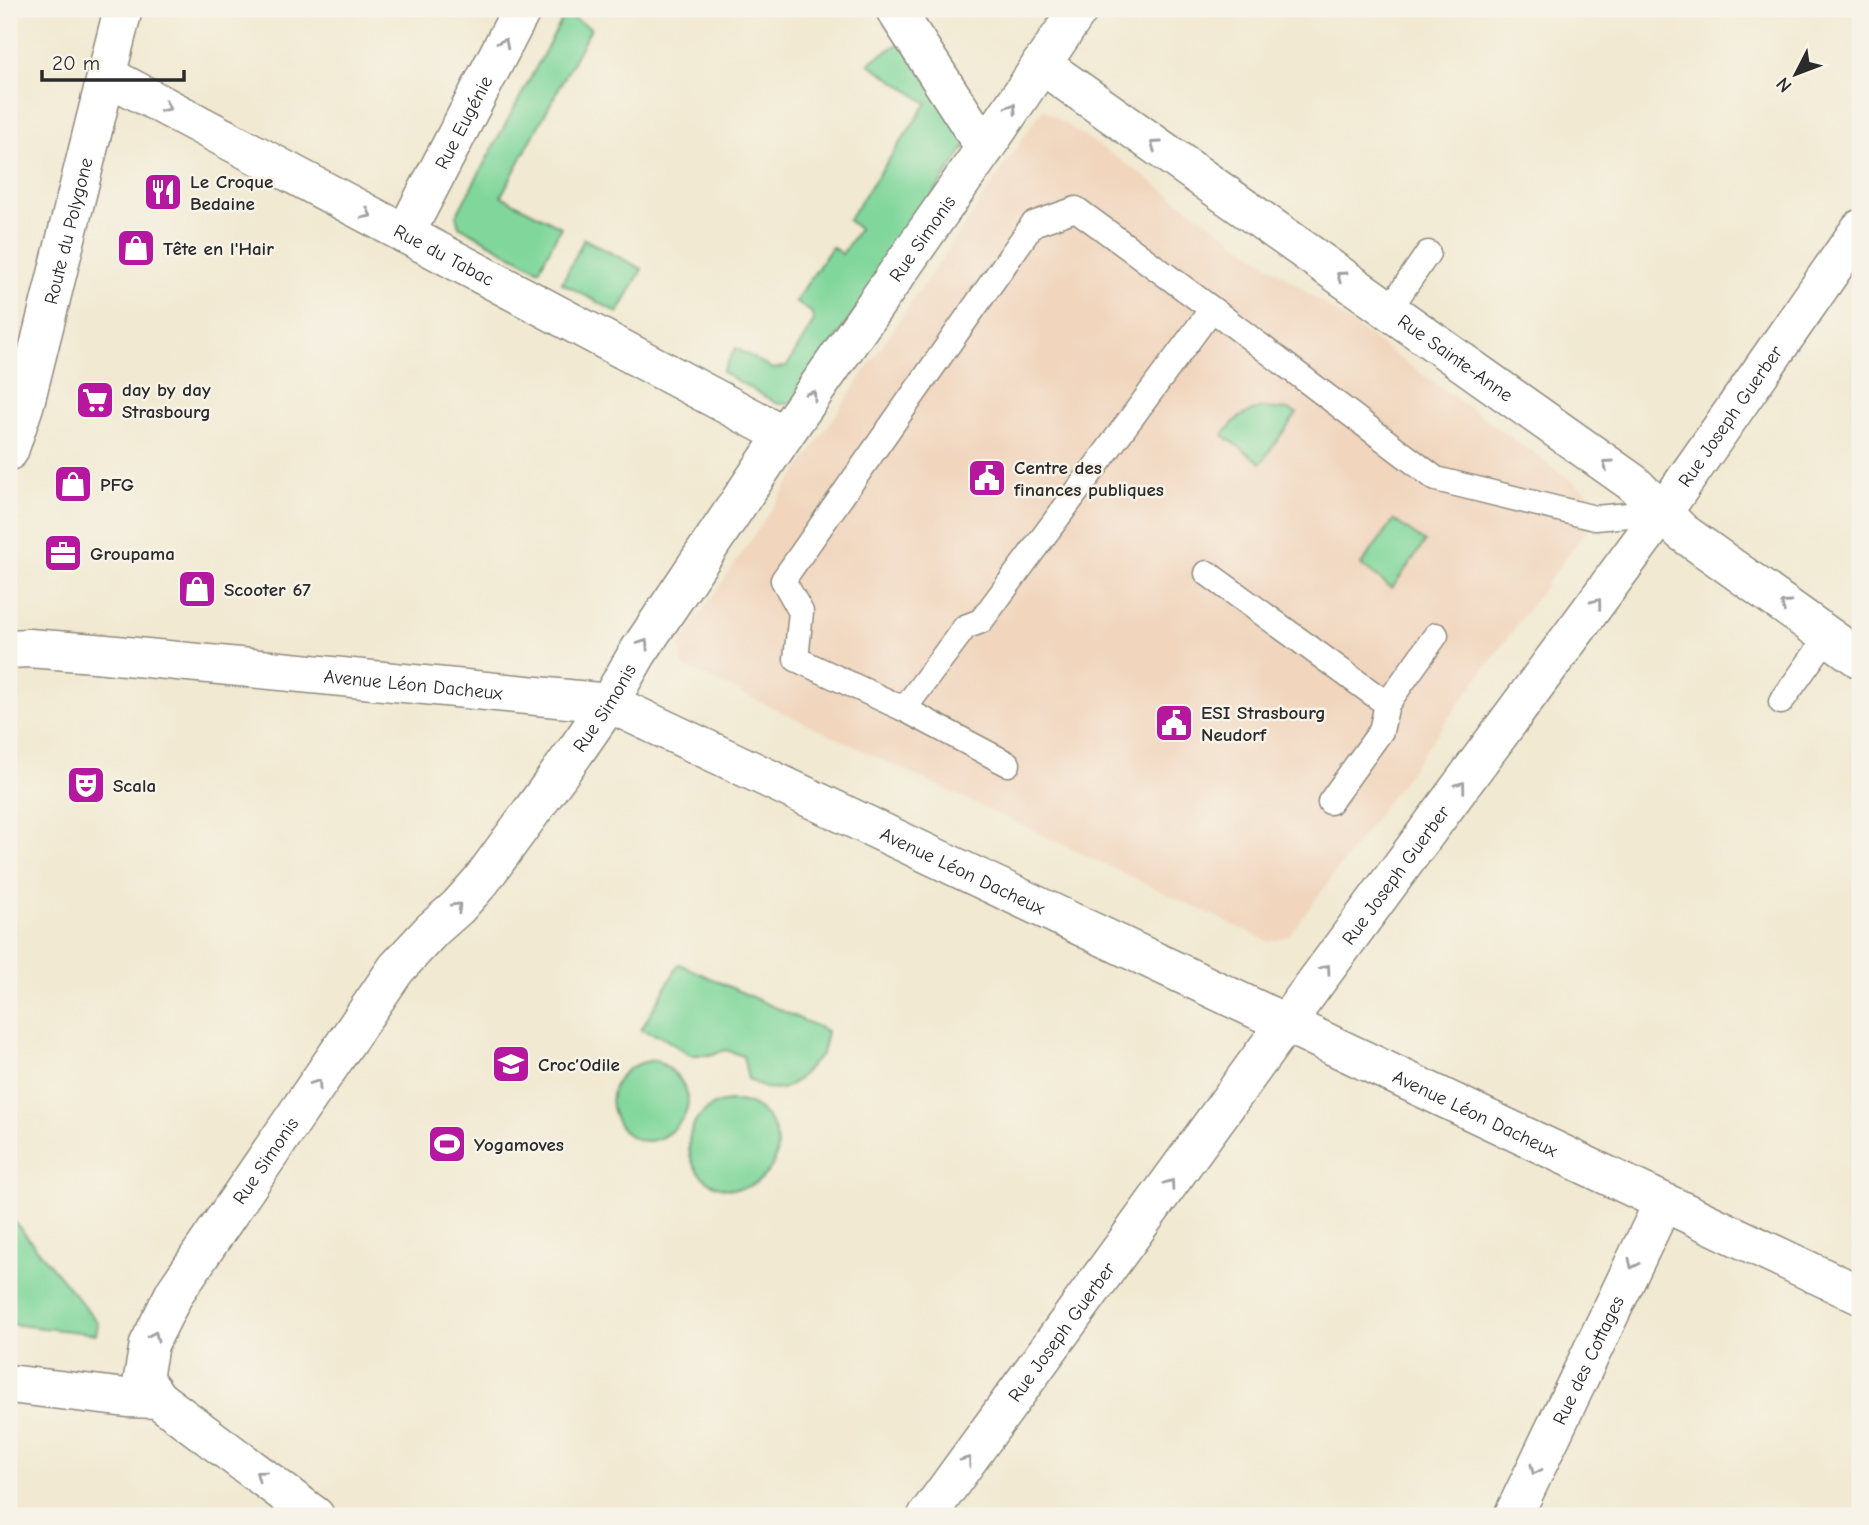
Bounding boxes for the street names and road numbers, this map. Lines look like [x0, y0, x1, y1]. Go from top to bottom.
street label: Rue Eugénie [431, 72, 497, 173]
street label: Route du Polygone [40, 155, 98, 307]
street label: Rue Simonis [885, 191, 960, 286]
street label: Rue du Tabac [390, 220, 498, 291]
street label: Rue Sainte-Anne [1393, 310, 1517, 407]
street label: Rue Joseph Guerber [1674, 341, 1788, 491]
street label: Rue Simonis [568, 660, 641, 756]
street label: Avenue Léon Dacheux [323, 665, 504, 705]
street label: Rue Joseph Guerber [1337, 801, 1455, 949]
street label: Avenue Léon Dacheux [877, 823, 1049, 920]
street label: Avenue Léon Dacheux [1389, 1066, 1561, 1163]
street label: Rue Simonis [229, 1113, 303, 1209]
street label: Rue Joseph Guerber [1004, 1258, 1120, 1406]
street label: Rue des Cottages [1548, 1292, 1629, 1428]

